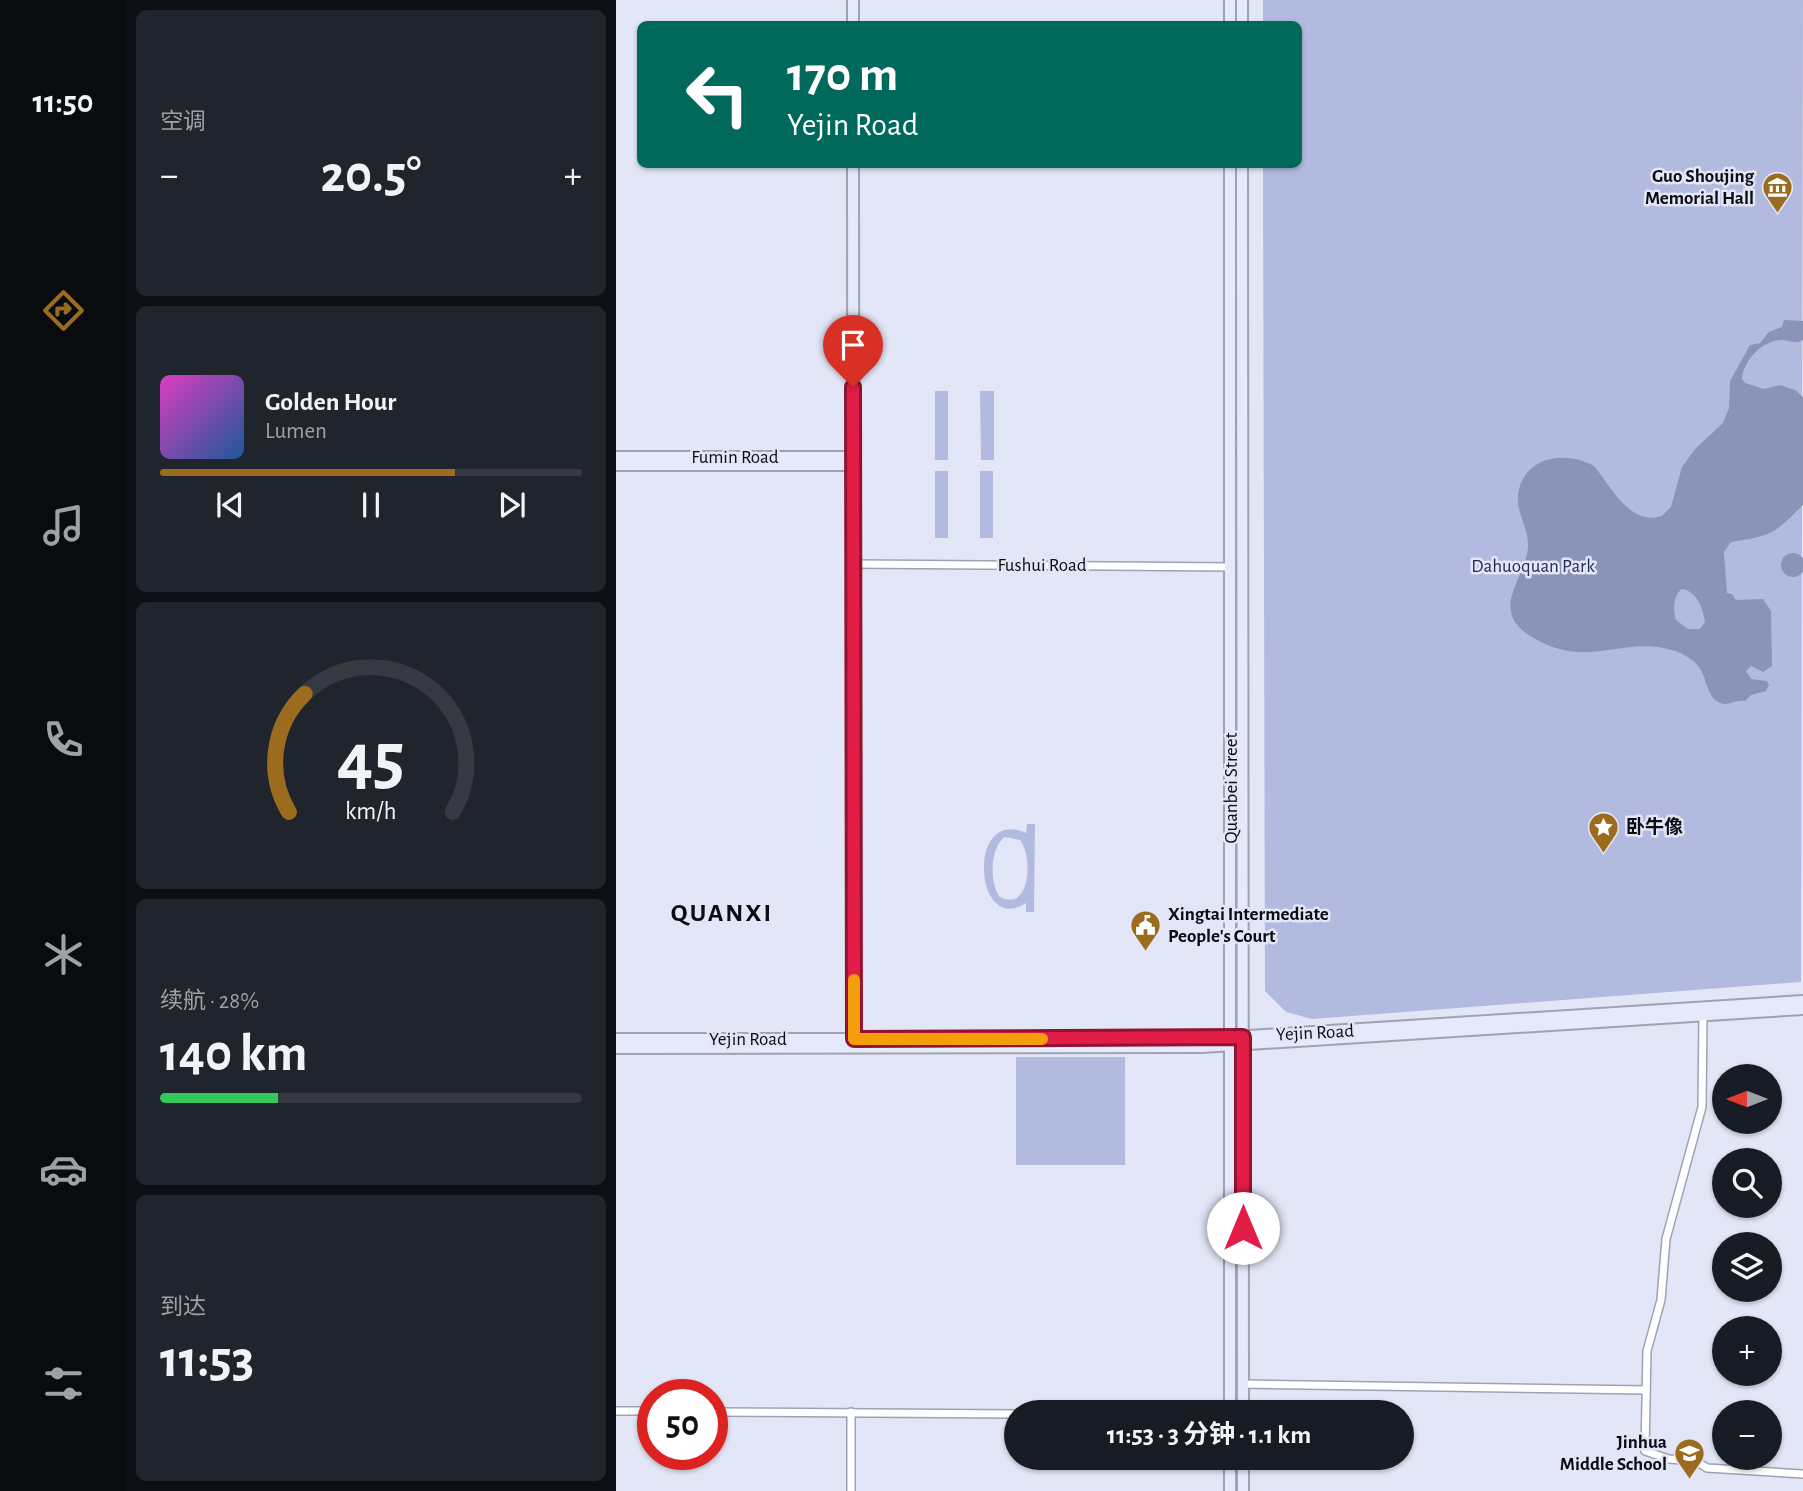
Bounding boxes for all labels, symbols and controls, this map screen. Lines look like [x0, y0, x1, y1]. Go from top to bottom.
icon: left [672, 49, 763, 140]
text: 170 m [787, 51, 898, 100]
text: 11:50 [33, 86, 93, 118]
text: Yejin Road [787, 109, 918, 141]
text: 空调 [160, 111, 206, 134]
text: 20.5° [320, 149, 422, 201]
text: − [160, 157, 178, 195]
text: + [564, 157, 582, 195]
place label: Guo Shoujing Memorial Hall [1645, 167, 1754, 208]
museum icon: Guo Shoujing Memorial Hall [1760, 170, 1794, 214]
icon: directions [39, 286, 88, 335]
pin [823, 315, 883, 387]
icon: arrive [834, 326, 872, 364]
text: Golden Hour [265, 389, 396, 415]
text: Lumen [265, 420, 327, 443]
street label: Fumin Road [691, 448, 779, 467]
icon: previous [211, 486, 249, 524]
icon: pause [352, 486, 390, 524]
icon: next [493, 486, 531, 524]
icon: music [39, 501, 88, 550]
street label: Fushui Road [997, 556, 1087, 575]
park label: Dahuoquan Park [1471, 557, 1595, 576]
icon: phone [39, 715, 88, 764]
text: 45 [337, 724, 405, 797]
street label: Quanbei Street [1222, 732, 1241, 844]
text: km/h [345, 798, 397, 823]
place icon: 卧牛像 [1586, 810, 1620, 854]
place label: 卧牛像 [1626, 816, 1683, 837]
district label: QUANXI [671, 900, 773, 926]
place label: Xingtai Intermediate People's Court [1168, 905, 1329, 946]
public building icon: Xingtai Intermediate People's Court [1128, 908, 1162, 952]
icon: climate [39, 930, 88, 979]
text: 续航 · 28% [160, 990, 259, 1013]
street label: Yejin Road [1276, 1021, 1355, 1045]
text: 140 km [160, 1028, 308, 1080]
street label: Yejin Road [709, 1030, 787, 1049]
north arrow [1712, 1064, 1782, 1134]
map controls [1712, 1064, 1782, 1470]
icon: car [39, 1145, 88, 1194]
button: search [1712, 1148, 1782, 1218]
position arrow [1206, 1191, 1280, 1265]
button: layers [1712, 1232, 1782, 1302]
text: 到达 [160, 1296, 206, 1319]
button: + [1712, 1316, 1782, 1386]
text: 11:53 [160, 1334, 254, 1386]
icon: filters [39, 1359, 88, 1408]
speed limit sign: 50 [637, 1379, 728, 1470]
button: − [1712, 1400, 1782, 1470]
text: 11:53 · 3 分钟 · 1.1 km [1107, 1422, 1311, 1448]
place label: Jinhua Middle School [1560, 1433, 1667, 1474]
school or university icon: Jinhua Middle School [1673, 1436, 1707, 1480]

